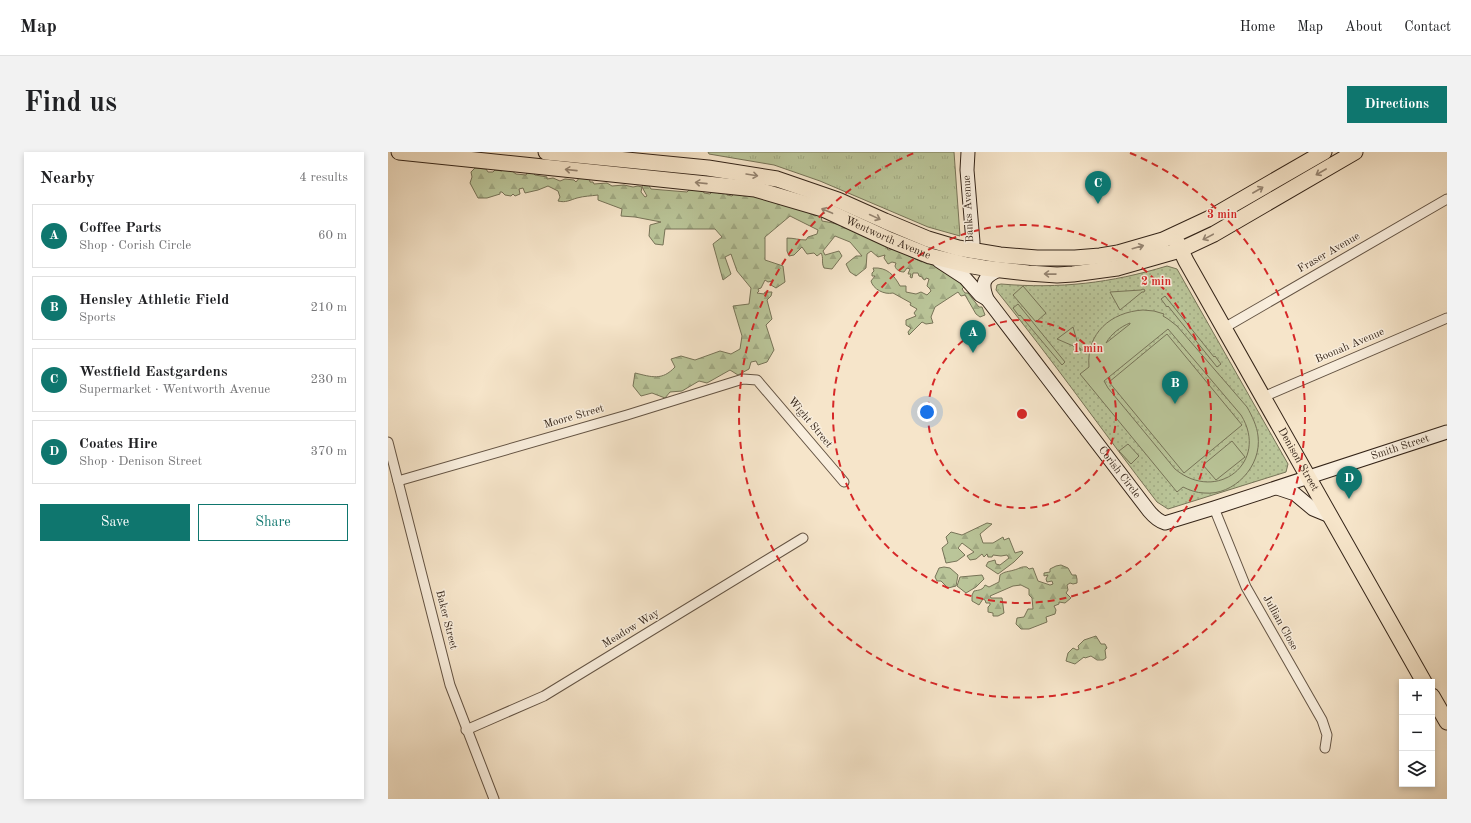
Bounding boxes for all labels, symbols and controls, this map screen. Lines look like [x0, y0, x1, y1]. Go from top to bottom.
text: Map [20, 18, 57, 37]
text: Home [1240, 20, 1275, 34]
text: Map [1297, 20, 1323, 34]
text: About [1345, 20, 1382, 34]
text: Contact [1404, 20, 1451, 34]
button: Directions [1347, 86, 1447, 123]
text: Find us [24, 90, 117, 118]
one-way arrow [565, 166, 578, 174]
one-way arrow [1315, 168, 1327, 176]
text: Nearby [40, 170, 95, 187]
text: 4 results [299, 171, 348, 184]
one-way arrow [745, 171, 758, 179]
pin: C [1085, 171, 1111, 204]
street label: Banks Avenue [962, 175, 976, 243]
one-way arrow [695, 180, 708, 187]
one-way arrow [1252, 186, 1264, 194]
one-way arrow [821, 207, 833, 214]
text: 3 min [1207, 209, 1237, 221]
one-way arrow [868, 213, 880, 221]
street label: Wentworth Avenue [844, 215, 932, 261]
text: Coffee Parts [79, 221, 161, 236]
text: A [49, 229, 59, 242]
text: 60 m [318, 229, 347, 242]
street label: Fraser Avenue [1296, 231, 1362, 275]
one-way arrow [1203, 234, 1215, 241]
text: Shop · Corish Circle [79, 239, 191, 252]
one-way arrow [1131, 243, 1144, 251]
one-way arrow [1044, 271, 1057, 278]
text: 2 min [1141, 276, 1171, 288]
text: Hensley Athletic Field [79, 293, 229, 308]
text: B [49, 301, 59, 314]
text: 210 m [310, 301, 347, 314]
text: Sports [79, 311, 116, 324]
pin: A [960, 320, 986, 353]
street label: Boonah Avenue [1314, 327, 1386, 365]
text: 1 min [1073, 343, 1103, 355]
text: Westfield Eastgardens [79, 365, 227, 380]
pin: B [1162, 371, 1188, 404]
text: C [50, 373, 58, 386]
text: 230 m [310, 373, 347, 386]
text: Supermarket · Wentworth Avenue [79, 383, 270, 396]
street label: Wight Street [786, 396, 834, 450]
your location [917, 402, 937, 422]
street label: Moore Street [543, 403, 605, 431]
centre of rings [1015, 407, 1029, 421]
street label: Denison Street [1276, 426, 1321, 493]
street label: Smith Street [1370, 433, 1431, 462]
text: Coates Hire [79, 437, 158, 452]
street label: Corish Circle [1096, 444, 1143, 500]
text: D [49, 445, 59, 458]
text: 370 m [310, 445, 347, 458]
text: Shop · Denison Street [79, 455, 202, 468]
pin: D [1336, 466, 1362, 499]
button: Save [40, 504, 190, 541]
button: Share [198, 504, 348, 541]
street label: Baker Street [433, 589, 459, 651]
street label: Jullian Close [1260, 594, 1300, 652]
street label: Meadow Way [601, 608, 662, 650]
map controls [1399, 679, 1435, 787]
button: + [1399, 679, 1435, 715]
button: − [1399, 715, 1435, 751]
button: layers [1399, 751, 1435, 787]

